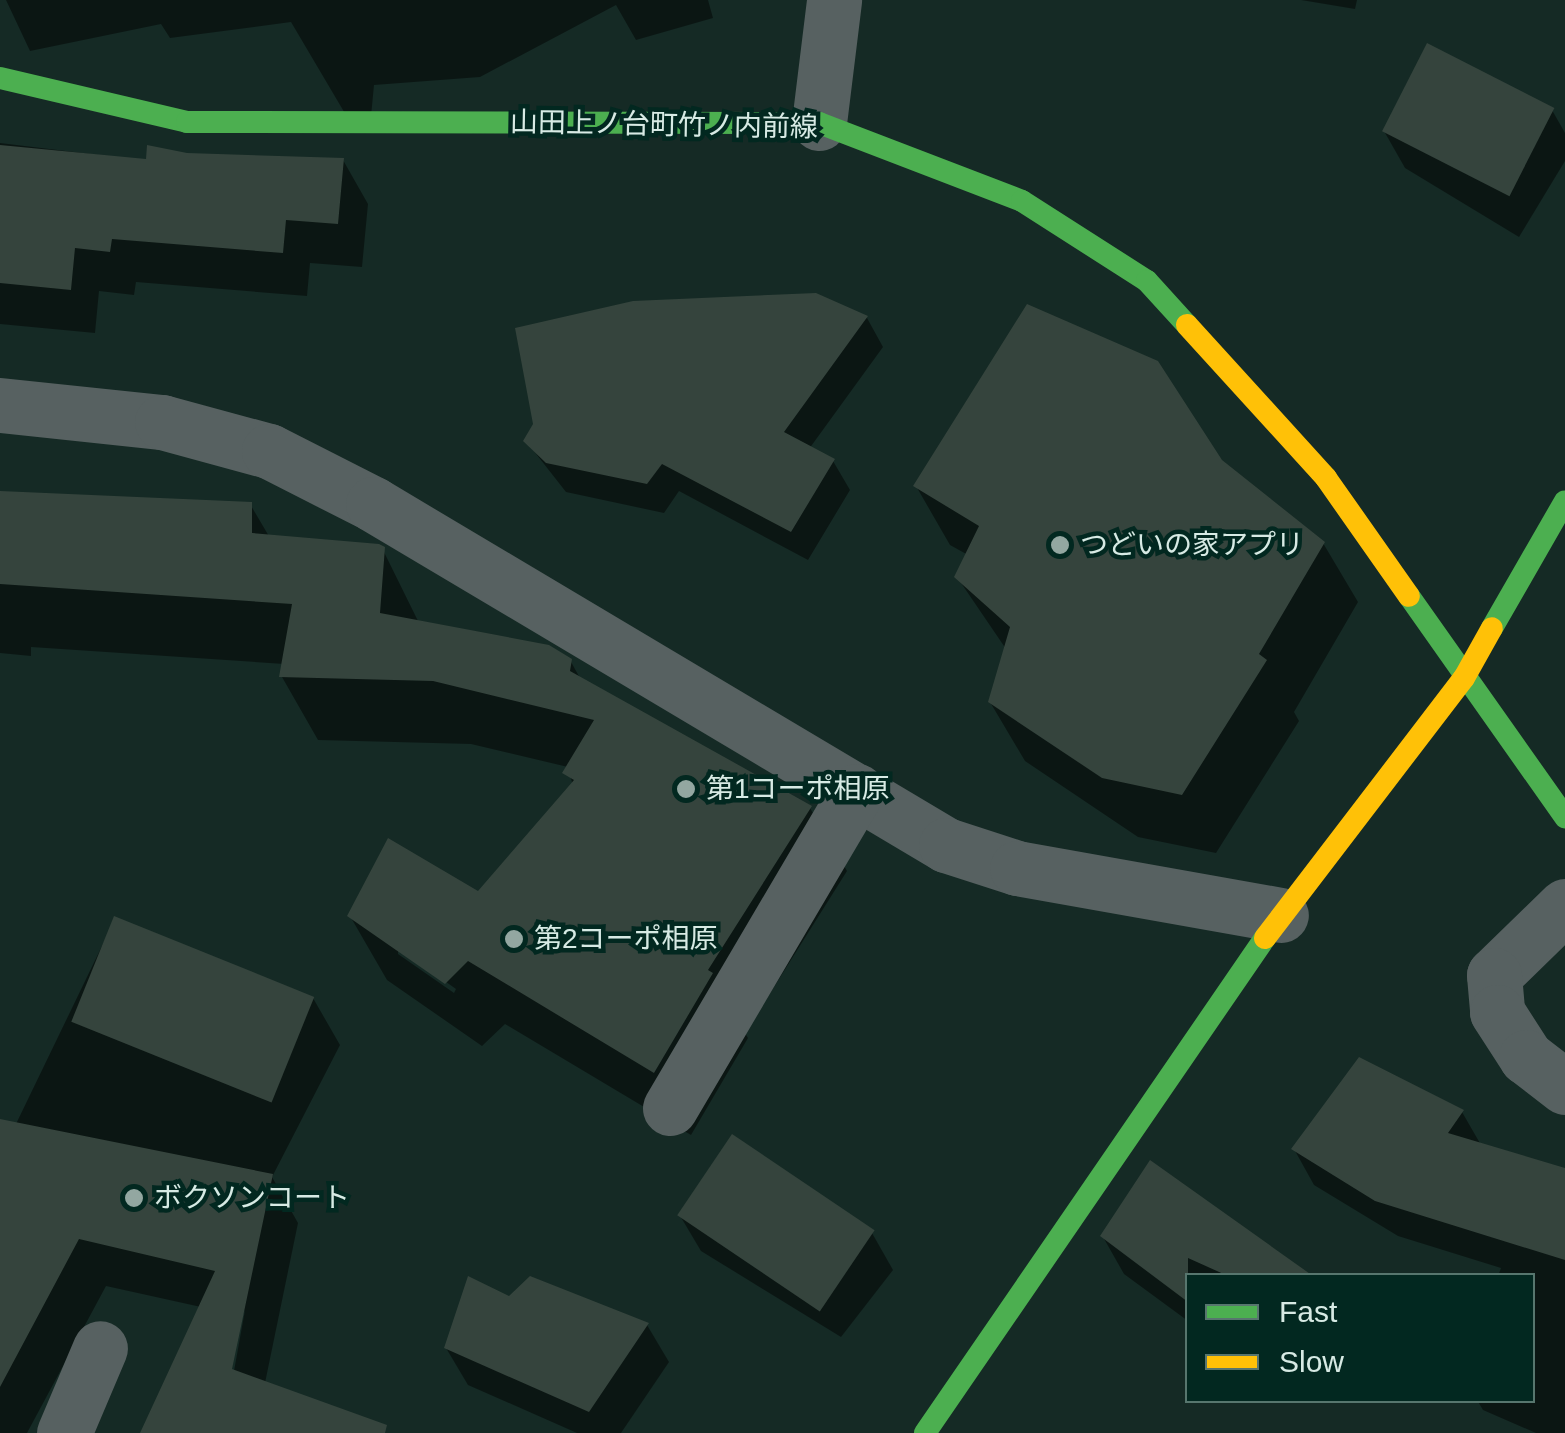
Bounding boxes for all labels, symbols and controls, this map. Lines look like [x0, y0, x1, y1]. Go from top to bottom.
street label: 山田上ノ台町竹ノ内前線 [510, 106, 818, 144]
place label: つどいの家アプリ [1080, 528, 1304, 562]
marker: つどいの家アプリ [1049, 534, 1071, 556]
place label: 第1コーポ相原 [706, 772, 890, 806]
marker: 第1コーポ相原 [675, 778, 697, 800]
place label: 第2コーポ相原 [534, 922, 718, 956]
marker: 第2コーポ相原 [503, 928, 525, 950]
place label: ボクソンコート [154, 1181, 350, 1215]
marker: ボクソンコート [123, 1187, 145, 1209]
legend [1185, 1273, 1535, 1403]
text: Fast [1279, 1295, 1337, 1328]
text: Slow [1279, 1345, 1344, 1378]

